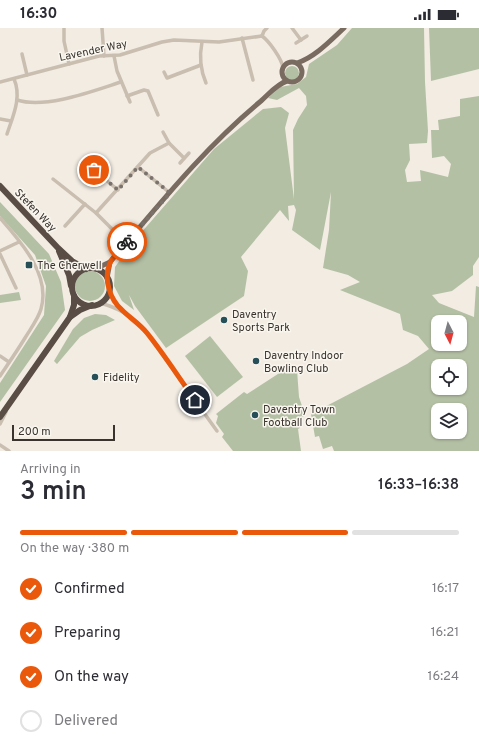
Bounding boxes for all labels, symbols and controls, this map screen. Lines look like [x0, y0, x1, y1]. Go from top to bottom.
text: 16:30 [20, 5, 58, 24]
street label: Lavender Way [58, 37, 129, 65]
pin [77, 153, 111, 187]
icon: bag [83, 159, 105, 181]
street label: Stefen Way [11, 186, 59, 235]
courier [107, 222, 147, 262]
icon: bike [116, 231, 138, 253]
place label: The Cherwell [37, 259, 102, 273]
marker: The Cherwell [24, 260, 34, 270]
place label: Daventry Sports Park [232, 308, 290, 335]
marker: Daventry Sports Park [219, 315, 229, 325]
north arrow [431, 315, 467, 351]
map controls [431, 315, 467, 439]
place label: Daventry Indoor Bowling Club [264, 349, 344, 376]
marker: Daventry Indoor Bowling Club [251, 356, 261, 366]
button: locate [431, 359, 467, 395]
place label: Fidelity [103, 371, 140, 385]
marker: Fidelity [90, 372, 100, 382]
pin [178, 383, 212, 417]
icon: home [184, 389, 206, 411]
place label: Daventry Town Football Club [263, 403, 335, 430]
button: layers [431, 403, 467, 439]
marker: Daventry Town Football Club [250, 410, 260, 420]
scale bar [12, 423, 115, 442]
text: 200 m [18, 425, 51, 439]
text: Arriving in [20, 462, 81, 478]
text: 3 min [20, 476, 87, 509]
text: 16:33–16:38 [378, 476, 459, 495]
text: On the way · 380 m [20, 541, 129, 557]
icon: check [20, 578, 42, 600]
text: Confirmed [54, 580, 125, 599]
text: 16:17 [432, 581, 459, 597]
icon: check [20, 622, 42, 644]
text: Preparing [54, 624, 121, 643]
text: 16:21 [431, 625, 459, 641]
icon: check [20, 666, 42, 688]
text: On the way [54, 668, 129, 687]
text: 16:24 [428, 669, 459, 685]
text: Delivered [54, 712, 118, 731]

